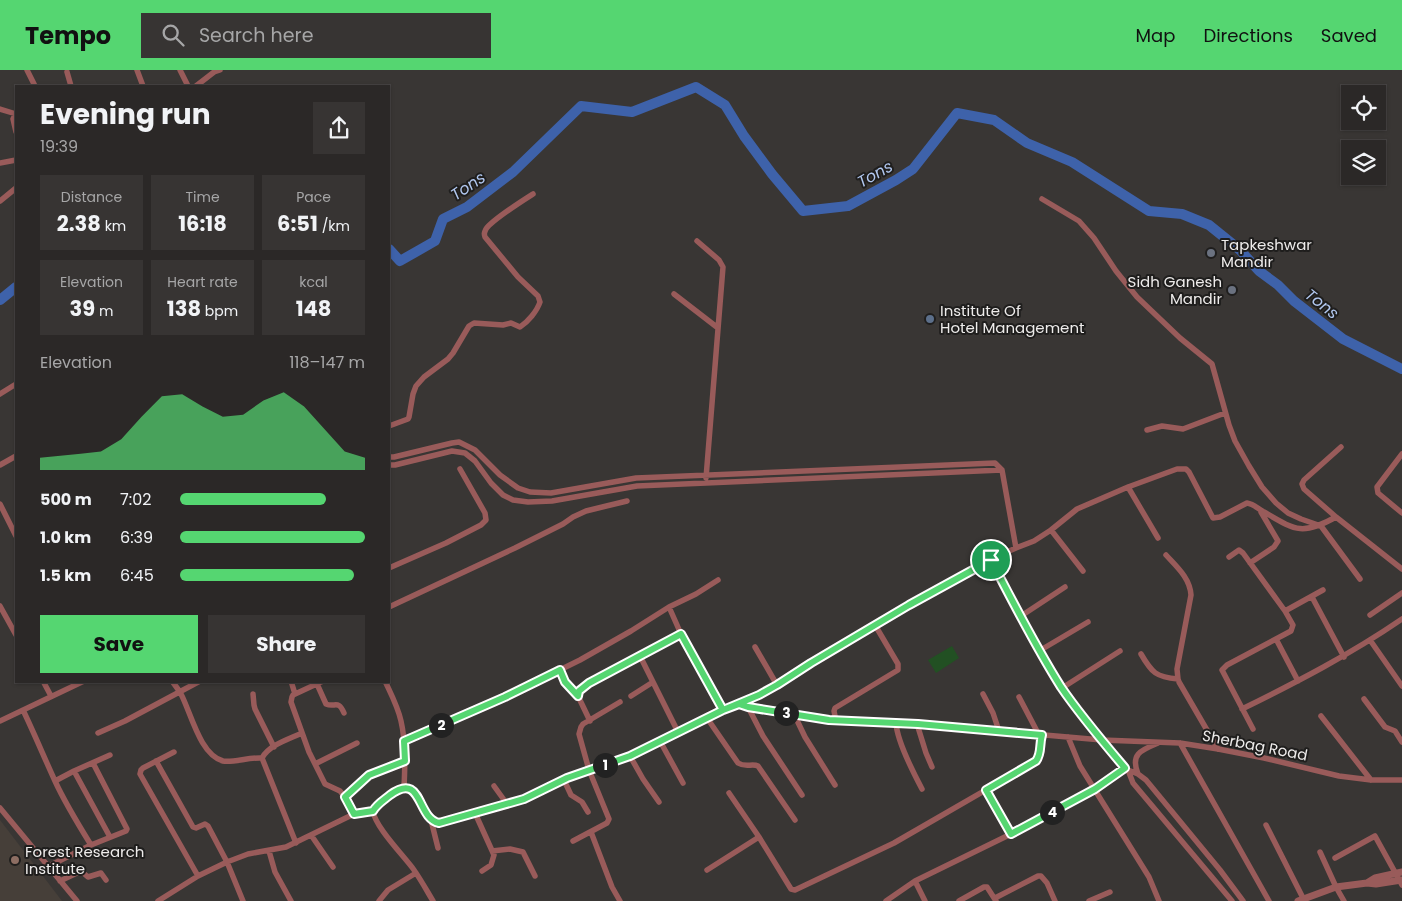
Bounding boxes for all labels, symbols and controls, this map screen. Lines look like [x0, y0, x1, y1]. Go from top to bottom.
search box [141, 13, 491, 58]
text: Tempo [25, 19, 111, 52]
icon: search [159, 21, 187, 49]
text: Search here [199, 22, 313, 49]
text: Map [1136, 23, 1175, 48]
text: Directions [1203, 23, 1293, 48]
text: Saved [1321, 23, 1377, 48]
map controls [1341, 85, 1386, 185]
button: locate [1341, 85, 1386, 130]
text: Evening run [40, 95, 211, 134]
button: share [313, 102, 365, 154]
text: 19:39 [40, 135, 78, 158]
button: layers [1341, 140, 1386, 185]
water label: Tons [853, 155, 897, 193]
water label: Tons [446, 166, 490, 206]
text: Distance [61, 187, 122, 207]
text: Time [185, 187, 220, 207]
text: Pace [296, 187, 331, 207]
text: 2.38 [57, 209, 101, 238]
text: 16:18 [178, 209, 227, 238]
text: 6:51 [277, 209, 318, 238]
text: km [101, 216, 126, 236]
text: /km [318, 216, 350, 236]
place label: Tapkeshwar Mandir [1221, 234, 1312, 272]
marker: Tapkeshwar Mandir [1205, 247, 1217, 259]
place label: Sidh Ganesh Mandir [1128, 271, 1222, 309]
text: Elevation [60, 272, 123, 292]
text: Heart rate [167, 272, 238, 292]
text: kcal [299, 272, 328, 292]
water label: Tons [1300, 283, 1344, 325]
marker: Sidh Ganesh Mandir [1226, 284, 1238, 296]
text: 39 [70, 294, 95, 323]
text: 138 [167, 294, 201, 323]
text: 148 [296, 294, 331, 323]
place label: Institute Of Hotel Management [940, 300, 1084, 338]
text: m [95, 301, 113, 321]
text: bpm [201, 301, 238, 321]
marker: Institute Of Hotel Management [924, 313, 936, 325]
text: Elevation [40, 351, 112, 374]
text: 118–147 m [289, 351, 365, 374]
text: 500 m [40, 488, 92, 511]
text: 7:02 [120, 488, 151, 511]
text: 1.0 km [40, 526, 91, 549]
text: 6:39 [120, 526, 153, 549]
pin [970, 539, 1012, 581]
icon: arrive [977, 546, 1005, 574]
text: 1.5 km [40, 564, 91, 587]
text: 6:45 [120, 564, 154, 587]
button: Save [40, 615, 198, 673]
button: Share [208, 615, 365, 673]
pin: 3 [774, 700, 798, 726]
text: 3 [782, 703, 791, 723]
pin: 2 [428, 712, 454, 738]
text: 2 [438, 715, 446, 735]
street label: Sherbag Road [1201, 725, 1309, 765]
pin: 1 [592, 752, 618, 778]
text: 1 [603, 755, 608, 775]
pin: 4 [1040, 800, 1064, 824]
text: 4 [1048, 802, 1057, 822]
place label: Forest Research Institute [25, 841, 144, 879]
marker: Forest Research Institute [9, 854, 21, 866]

